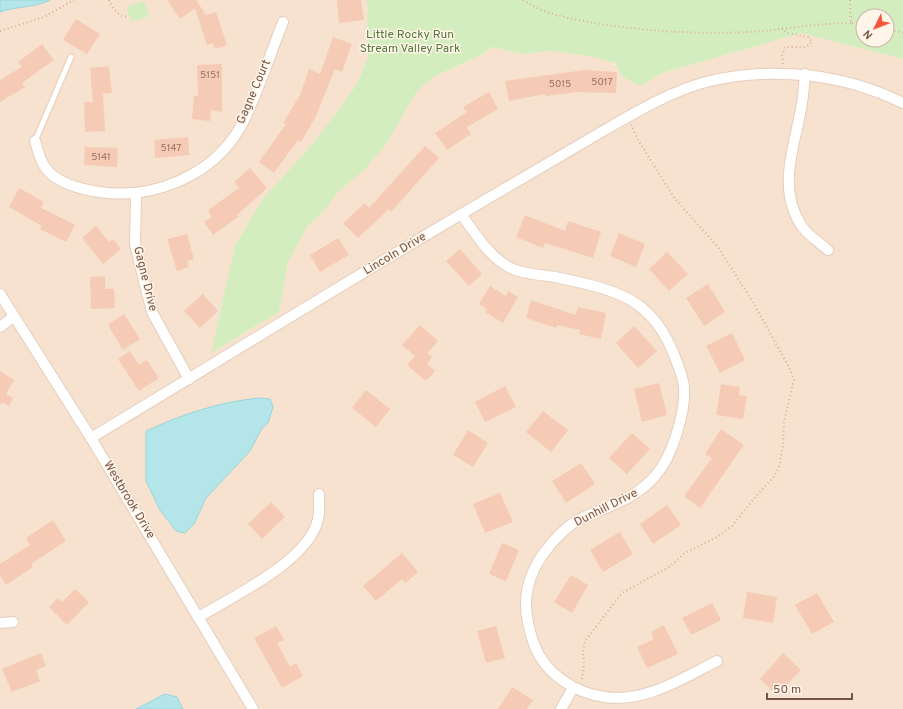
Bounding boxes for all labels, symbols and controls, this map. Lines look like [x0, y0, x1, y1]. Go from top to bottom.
north arrow [855, 8, 895, 48]
text: N [861, 26, 876, 42]
park label: Little Rocky Run Stream Valley Park [360, 27, 460, 57]
street label: Gagne Court [233, 57, 275, 127]
house number: 5151 [200, 69, 220, 82]
house number: 5017 [591, 76, 613, 89]
house number: 5015 [549, 78, 571, 91]
house number: 5147 [160, 142, 182, 155]
house number: 5141 [91, 151, 111, 164]
street label: Lincoln Drive [361, 229, 429, 279]
street label: Gagne Drive [129, 245, 161, 313]
street label: Westbrook Drive [99, 458, 159, 542]
street label: Dunhill Drive [572, 485, 640, 531]
scale bar [767, 675, 852, 701]
text: 50 m [773, 682, 801, 698]

